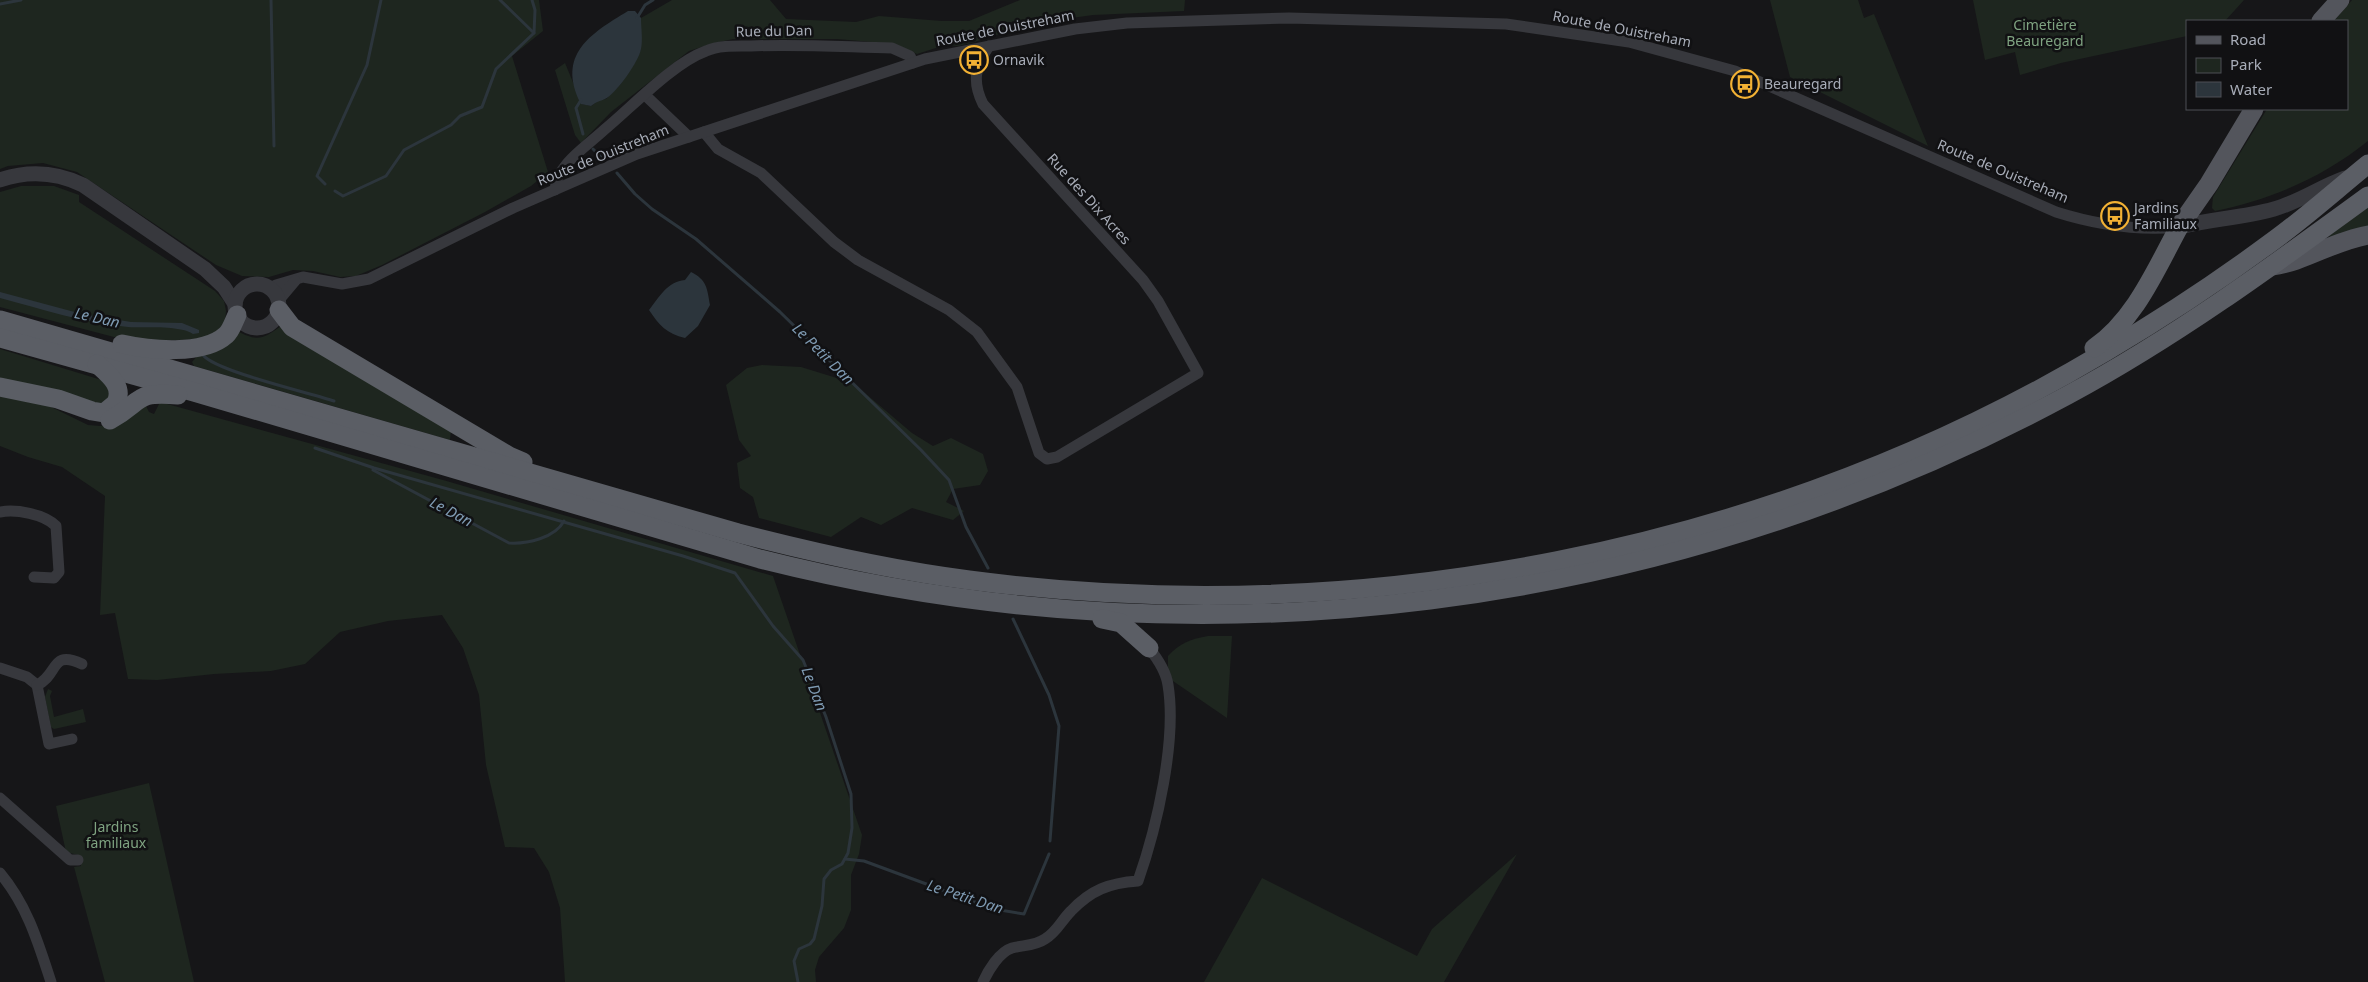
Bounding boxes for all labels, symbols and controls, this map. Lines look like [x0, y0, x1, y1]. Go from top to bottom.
street label: Route de Ouistreham [934, 5, 1076, 50]
street label: Route de Ouistreham [1551, 6, 1693, 51]
park label: Cimetière Beauregard [2006, 15, 2084, 50]
street label: Rue du Dan [736, 20, 812, 41]
legend [2186, 20, 2348, 110]
text: Road [2230, 29, 2266, 49]
bus stop icon: Ornavik [959, 45, 989, 75]
place label: Ornavik [993, 50, 1045, 69]
text: Park [2230, 54, 2262, 74]
bus stop icon: Beauregard [1730, 69, 1760, 99]
place label: Beauregard [1764, 74, 1841, 93]
text: Water [2230, 79, 2272, 99]
street label: Route de Ouistreham [534, 119, 672, 190]
street label: Route de Ouistreham [1935, 134, 2072, 207]
street label: Rue des Dix Acres [1043, 149, 1136, 248]
place label: Jardins Familiaux [2132, 198, 2198, 233]
bus stop icon: Jardins Familiaux [2100, 201, 2130, 231]
water label: Le Dan [73, 302, 122, 332]
water label: Le Petit Dan [789, 318, 859, 388]
water label: Le Dan [427, 492, 476, 531]
water label: Le Dan [797, 664, 832, 714]
park label: Jardins familiaux [86, 817, 147, 852]
water label: Le Petit Dan [924, 874, 1006, 918]

